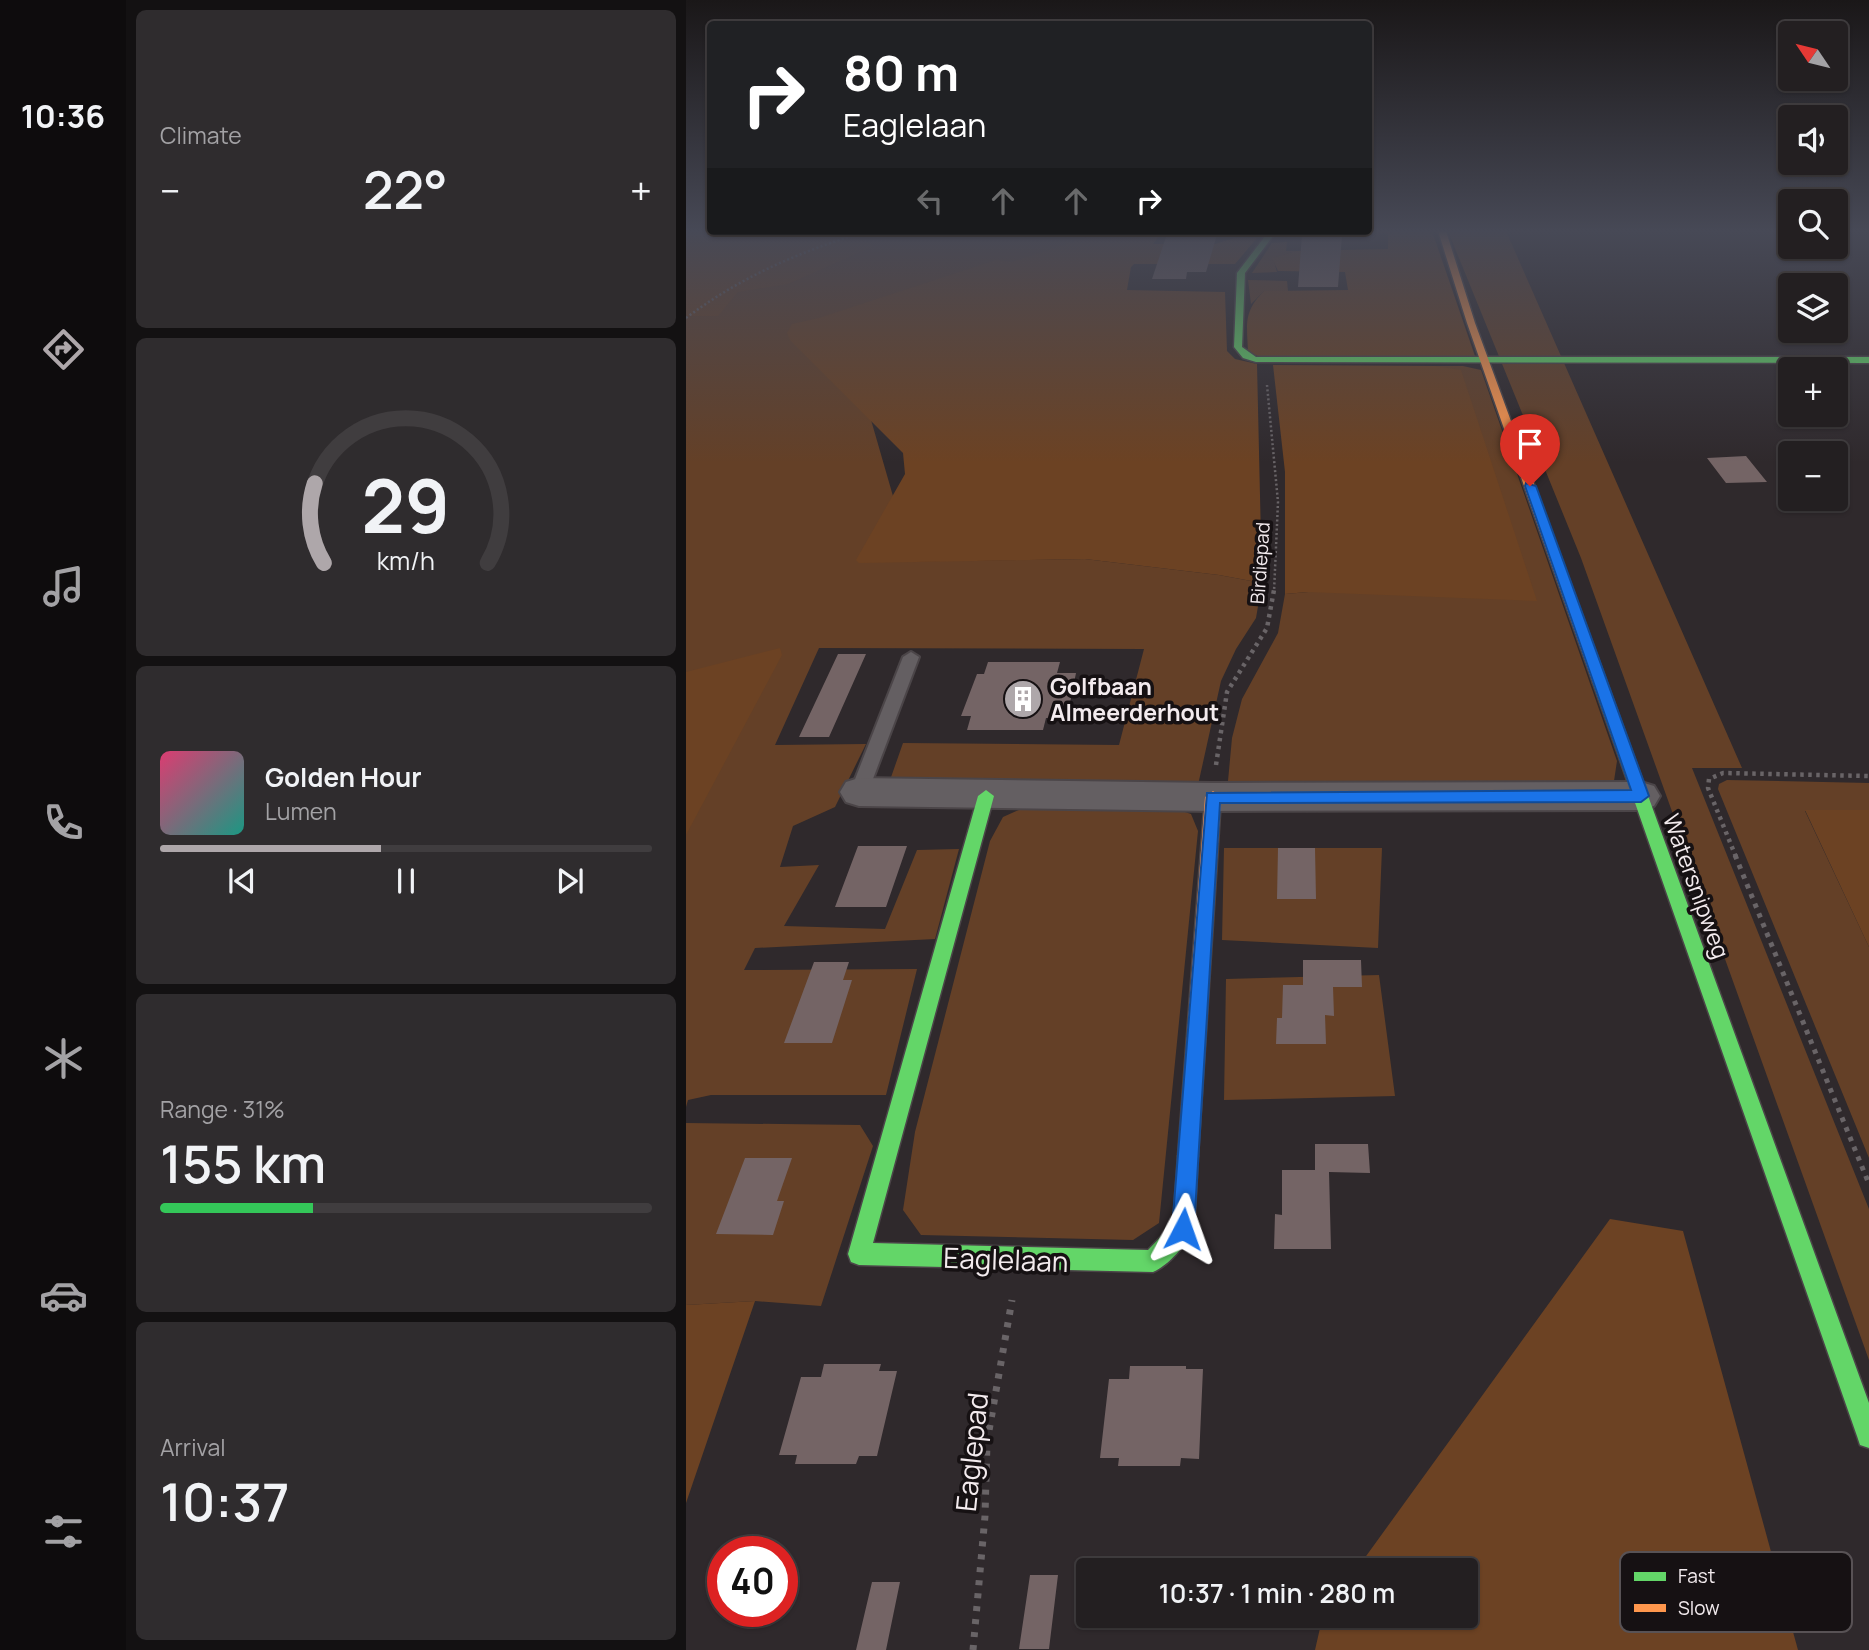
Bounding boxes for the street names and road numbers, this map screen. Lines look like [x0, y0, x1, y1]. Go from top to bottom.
street label: Birdiepad [1244, 521, 1276, 605]
street label: Watersnipweg [1656, 809, 1738, 963]
street label: Eaglelaan [943, 1238, 1069, 1280]
street label: Eaglepad [946, 1391, 996, 1513]

